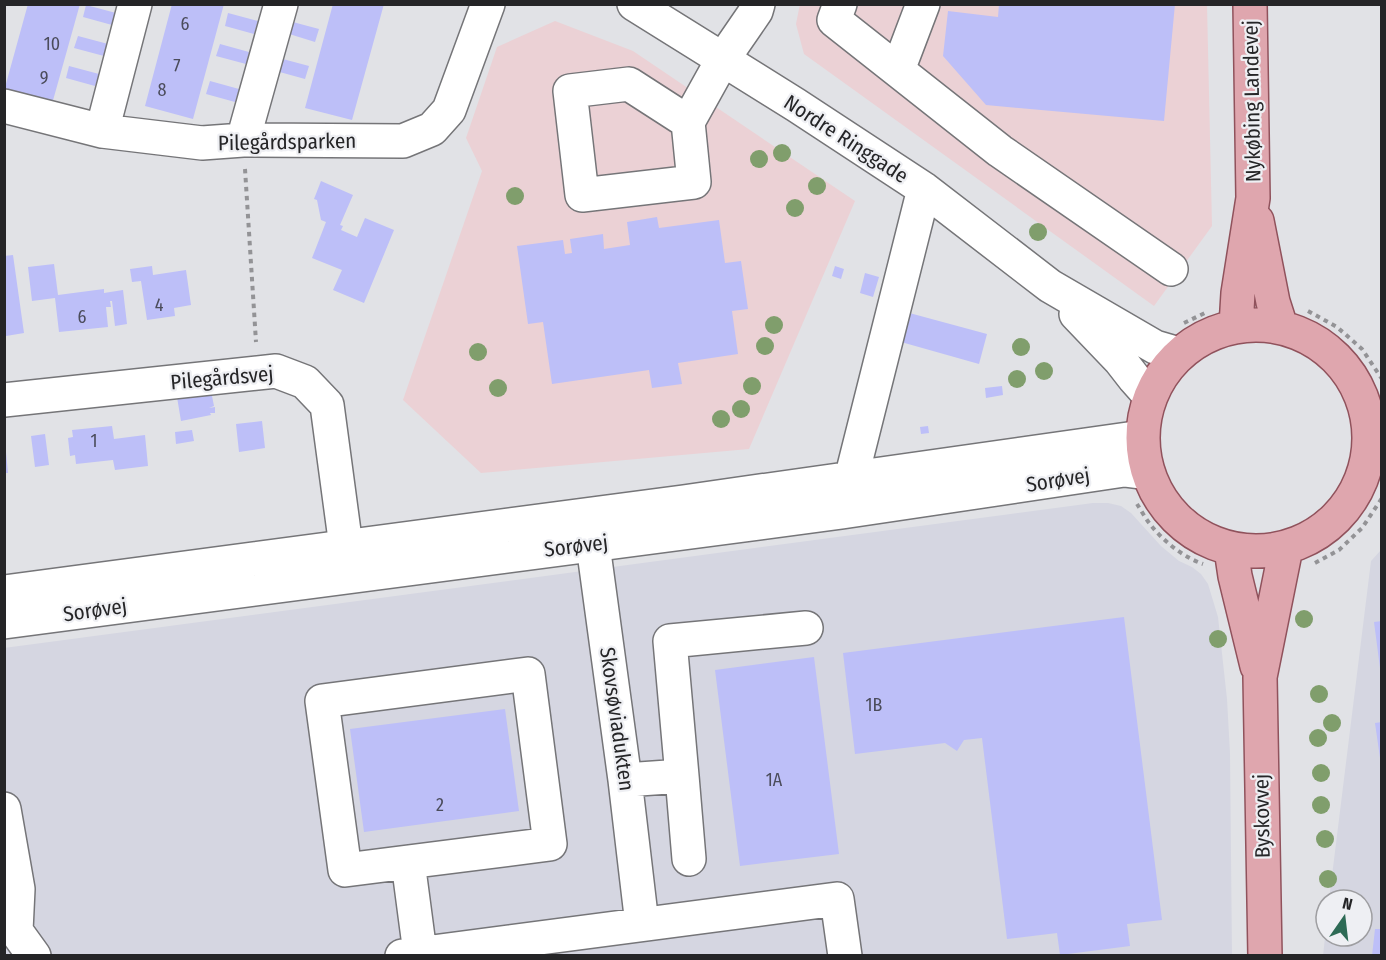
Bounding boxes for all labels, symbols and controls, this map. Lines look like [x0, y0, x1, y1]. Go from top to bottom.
house number: 6 [181, 13, 190, 35]
street label: Nykøbing Landevej [1238, 20, 1266, 182]
house number: 10 [44, 33, 60, 55]
house number: 7 [173, 55, 181, 77]
house number: 9 [40, 67, 48, 89]
house number: 8 [158, 79, 167, 101]
street label: Nordre Ringgade [779, 89, 913, 189]
street label: Pilegårdsparken [218, 128, 356, 156]
house number: 4 [155, 294, 164, 316]
house number: 6 [78, 306, 87, 328]
street label: Pilegårdsvej [169, 361, 275, 395]
house number: 1 [90, 430, 98, 452]
street label: Sorøvej [1024, 462, 1092, 498]
street label: Sorøvej [543, 529, 609, 563]
street label: Sorøvej [61, 593, 129, 627]
street label: Skovsøviadukten [594, 645, 640, 793]
house number: 1B [866, 694, 883, 716]
house number: 1A [766, 769, 783, 791]
street label: Byskovvej [1248, 774, 1276, 858]
house number: 2 [436, 794, 444, 816]
north arrow [1314, 888, 1374, 948]
text: N [1341, 894, 1354, 914]

